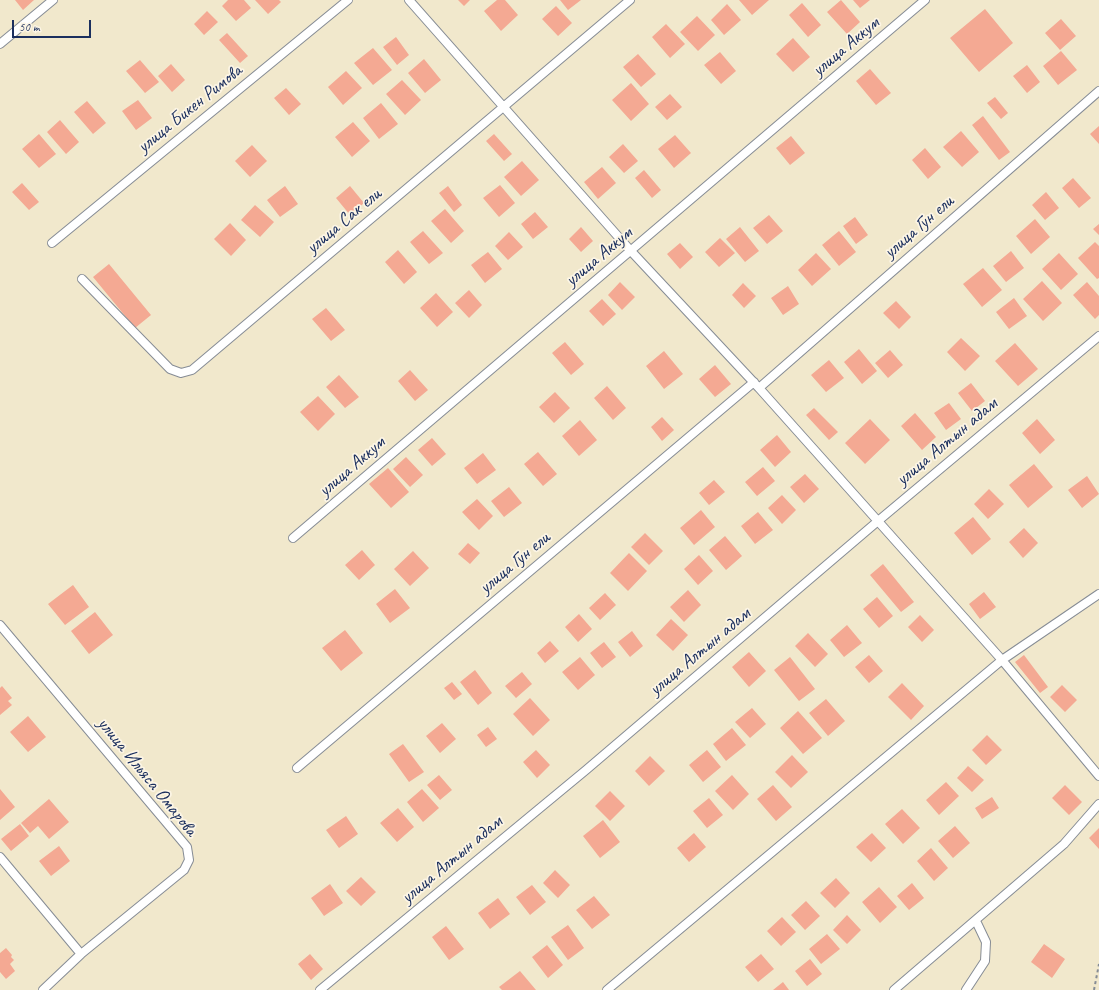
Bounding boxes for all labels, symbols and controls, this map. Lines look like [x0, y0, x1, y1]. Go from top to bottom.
scale bar [14, 12, 93, 38]
street label: улица Аккум [808, 12, 884, 82]
text: 50 m [19, 19, 39, 35]
street label: улица Бикен Римова [133, 60, 247, 158]
street label: улица Сак ели [302, 183, 386, 259]
street label: улица Гун ели [879, 190, 959, 264]
street label: улица Аккум [561, 222, 637, 292]
street label: улица Алтын адам [892, 393, 1002, 491]
street label: улица Аккум [314, 432, 390, 502]
street label: улица Гун ели [475, 527, 555, 599]
street label: улица Алтын адам [645, 603, 755, 701]
street label: улица Ильяса Омарова [92, 713, 202, 841]
street label: улица Алтын адам [397, 811, 507, 909]

